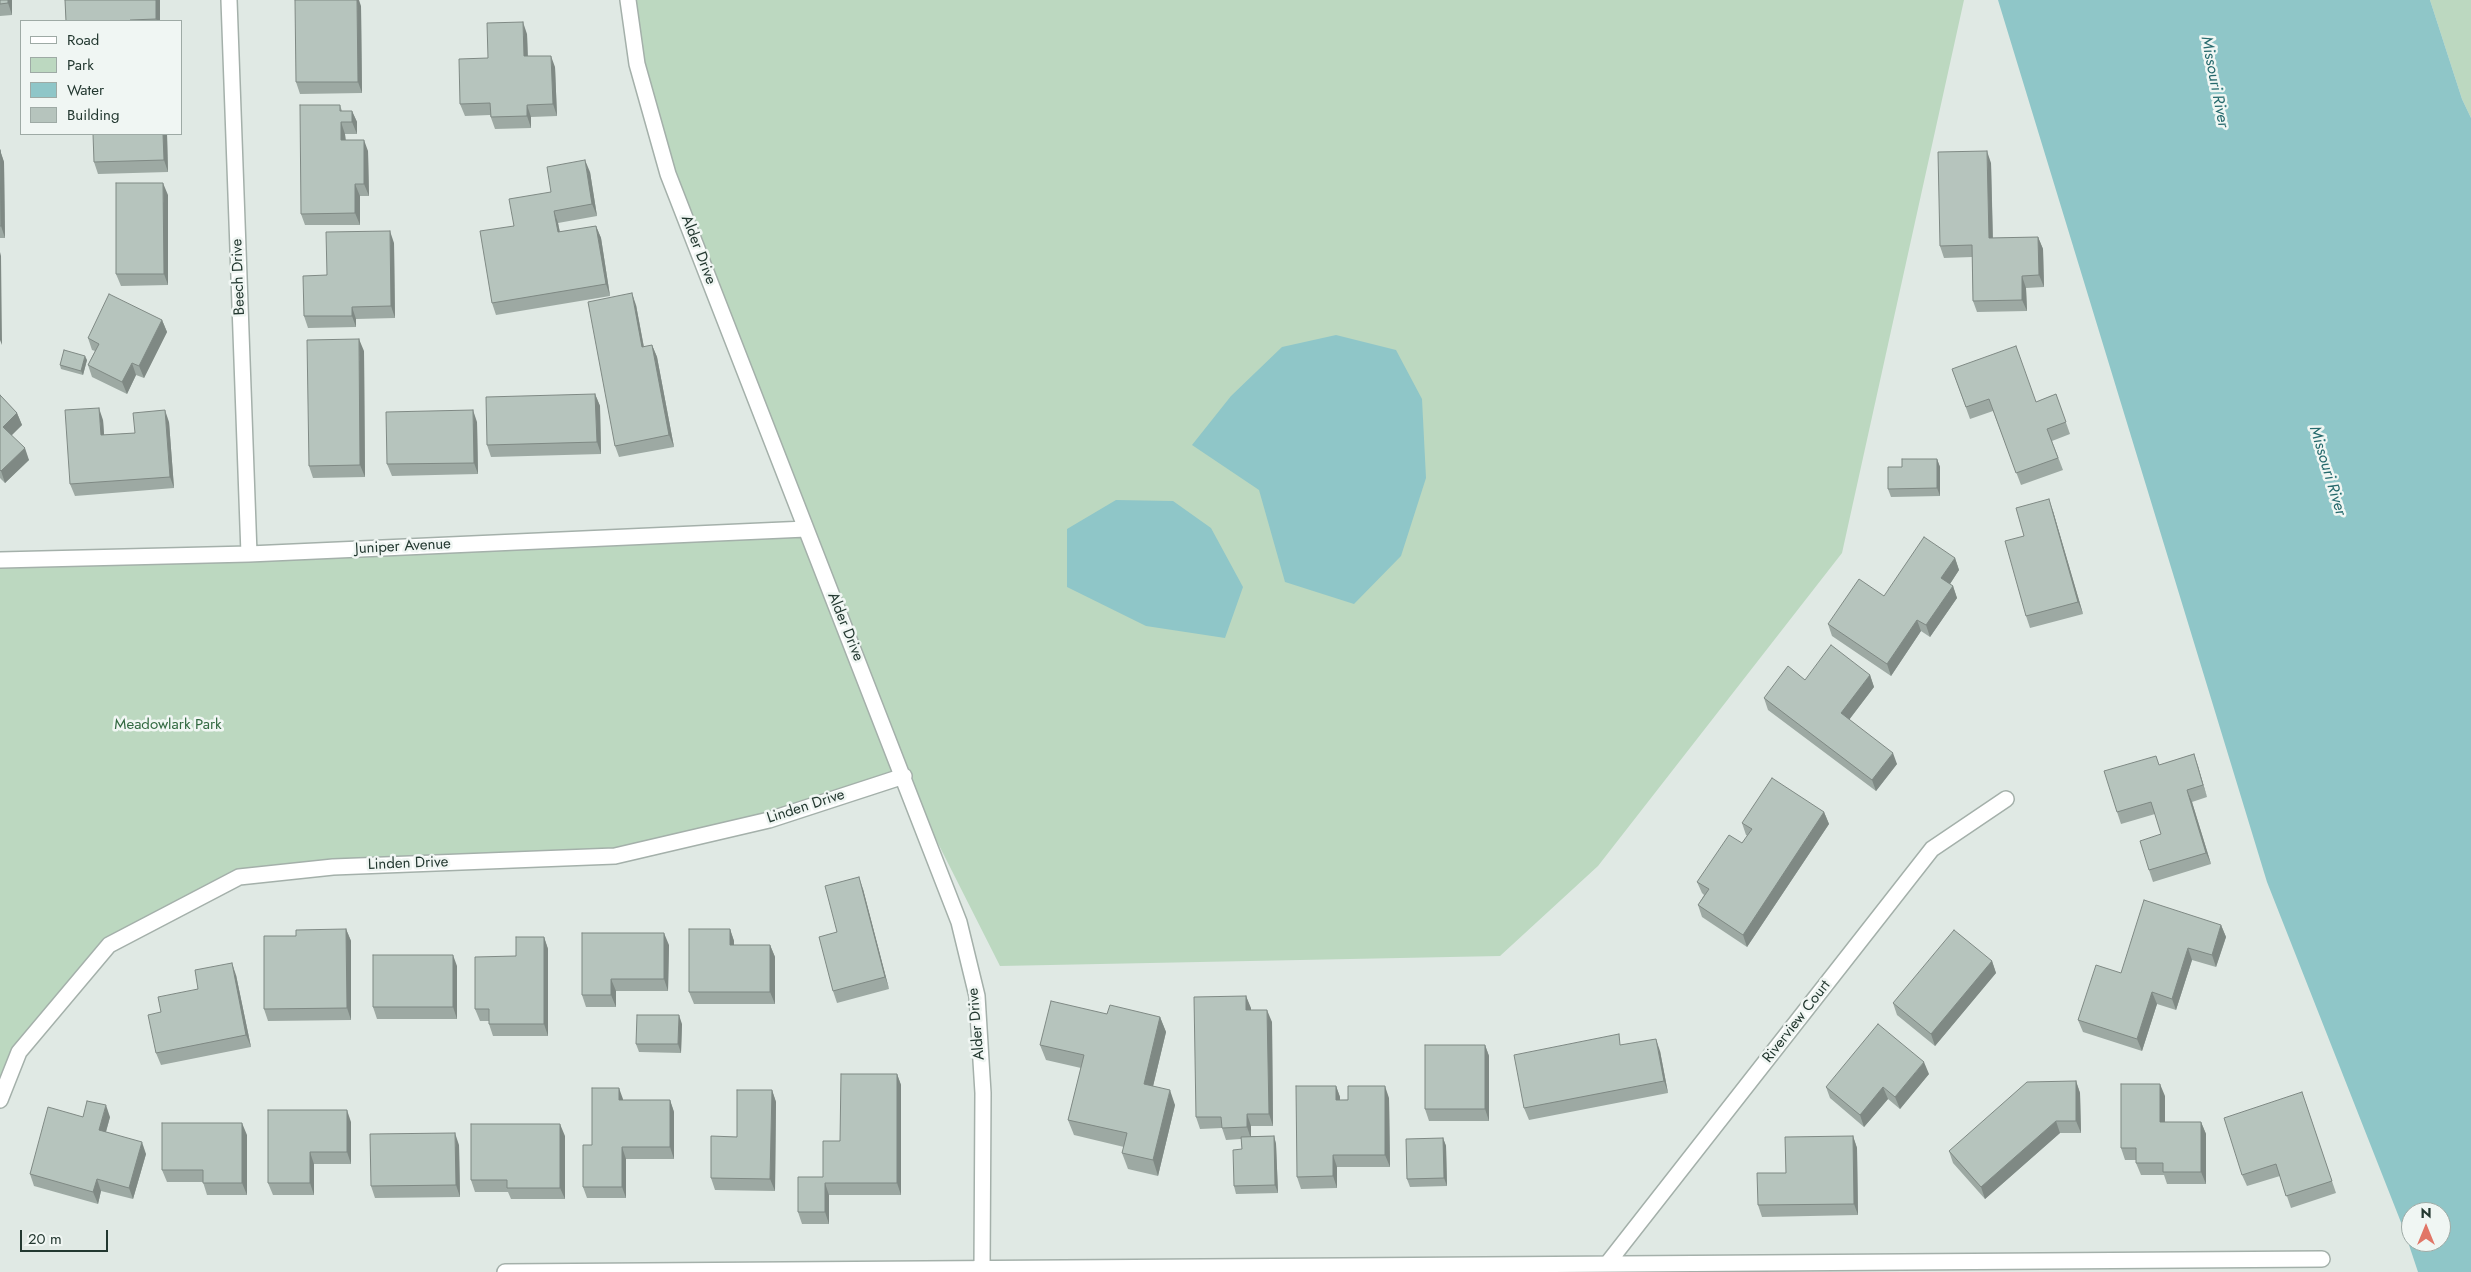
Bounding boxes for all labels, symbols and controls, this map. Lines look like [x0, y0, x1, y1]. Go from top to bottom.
legend [20, 20, 182, 135]
text: Road [67, 29, 99, 51]
water label: Missouri River [2196, 35, 2232, 129]
text: Park [67, 54, 94, 76]
text: Water [67, 79, 104, 101]
text: Building [67, 104, 119, 126]
street label: Alder Drive [677, 213, 719, 287]
street label: Beech Drive [229, 238, 249, 316]
water label: Missouri River [2304, 424, 2350, 518]
street label: Juniper Avenue [355, 536, 451, 558]
street label: Alder Drive [823, 590, 867, 664]
park label: Meadowlark Park [114, 716, 222, 734]
street label: Linden Drive [765, 786, 847, 828]
street label: Linden Drive [367, 854, 449, 874]
street label: Riverview Court [1759, 977, 1835, 1067]
street label: Alder Drive [965, 987, 989, 1061]
north arrow [2401, 1202, 2451, 1252]
text: N [2420, 1203, 2432, 1223]
scale bar [22, 1220, 110, 1252]
text: 20 m [28, 1228, 62, 1250]

